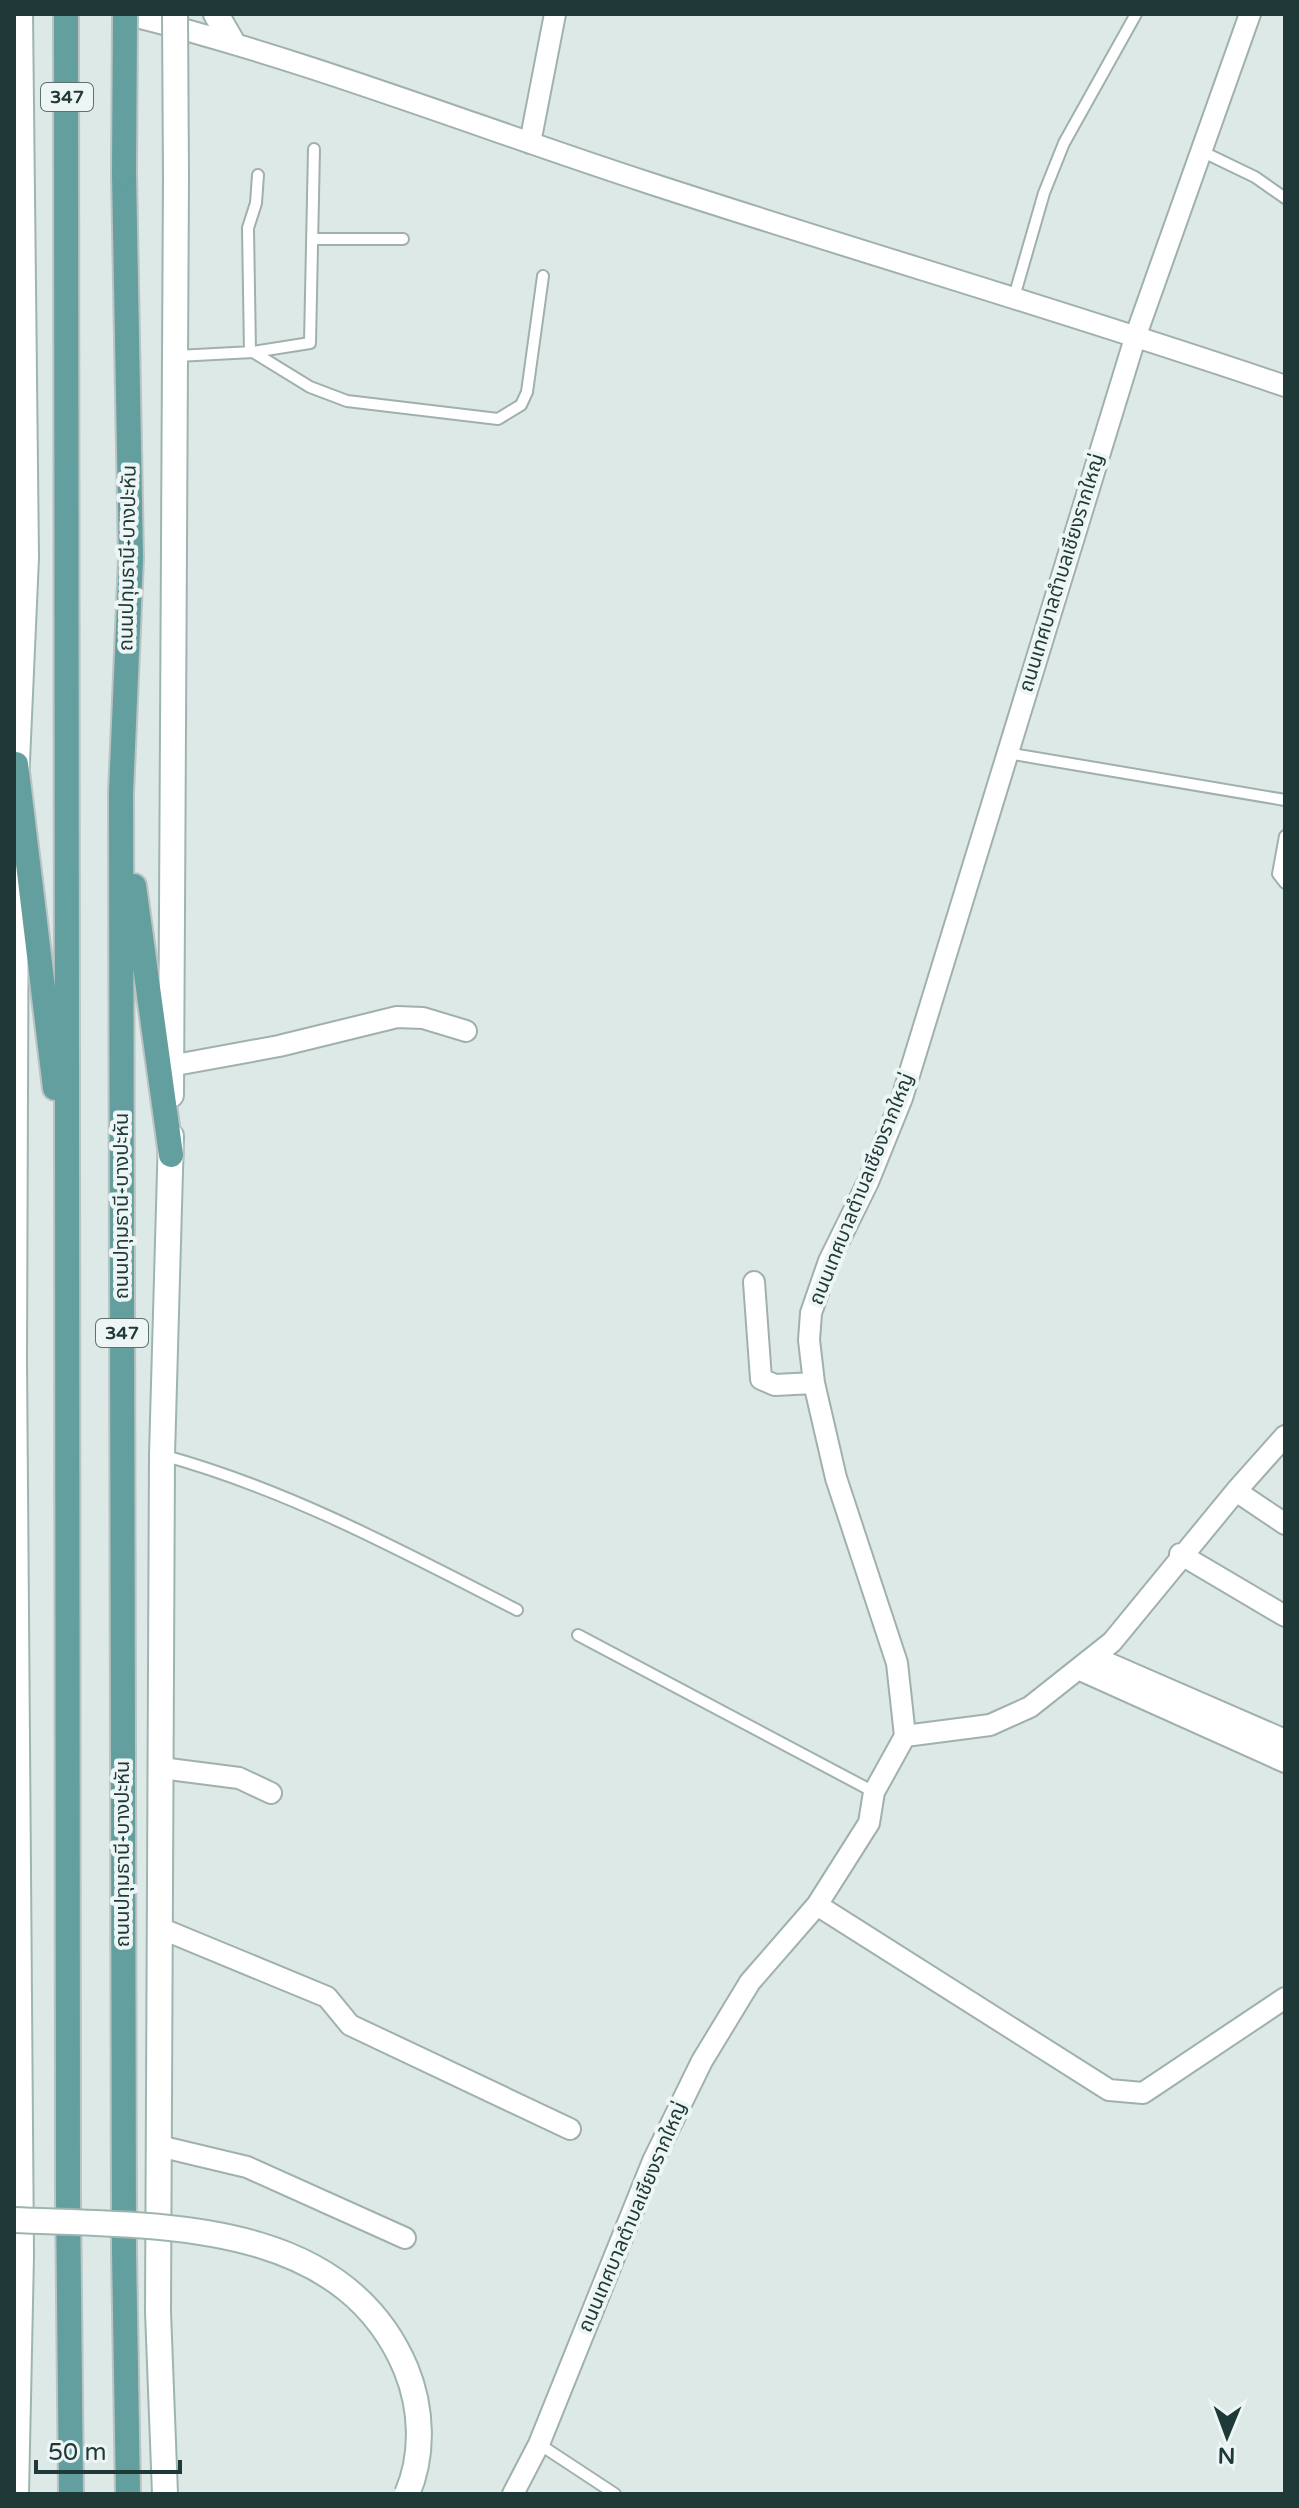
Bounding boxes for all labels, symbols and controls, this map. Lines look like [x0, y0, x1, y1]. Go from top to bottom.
road number: 347 [41, 83, 93, 111]
street label: ถนนเทศบาลตำบลเชียงรากใหญ่ [1014, 451, 1110, 695]
street label: ถนนปทุมธานี-บางปะหัน [114, 465, 142, 651]
street label: ถนนเทศบาลตำบลเชียงรากใหญ่ [804, 1070, 920, 1308]
street label: ถนนปทุมธานี-บางปะหัน [110, 1113, 134, 1299]
road number: 347 [96, 1319, 148, 1347]
street label: ถนนปทุมธานี-บางปะหัน [111, 1761, 135, 1947]
street label: ถนนเทศบาลตำบลเชียงรากใหญ่ [573, 2098, 693, 2336]
north arrow [1187, 2396, 1267, 2476]
scale bar [36, 2424, 180, 2474]
text: 50 m [48, 2438, 106, 2467]
text: N [1218, 2442, 1236, 2468]

